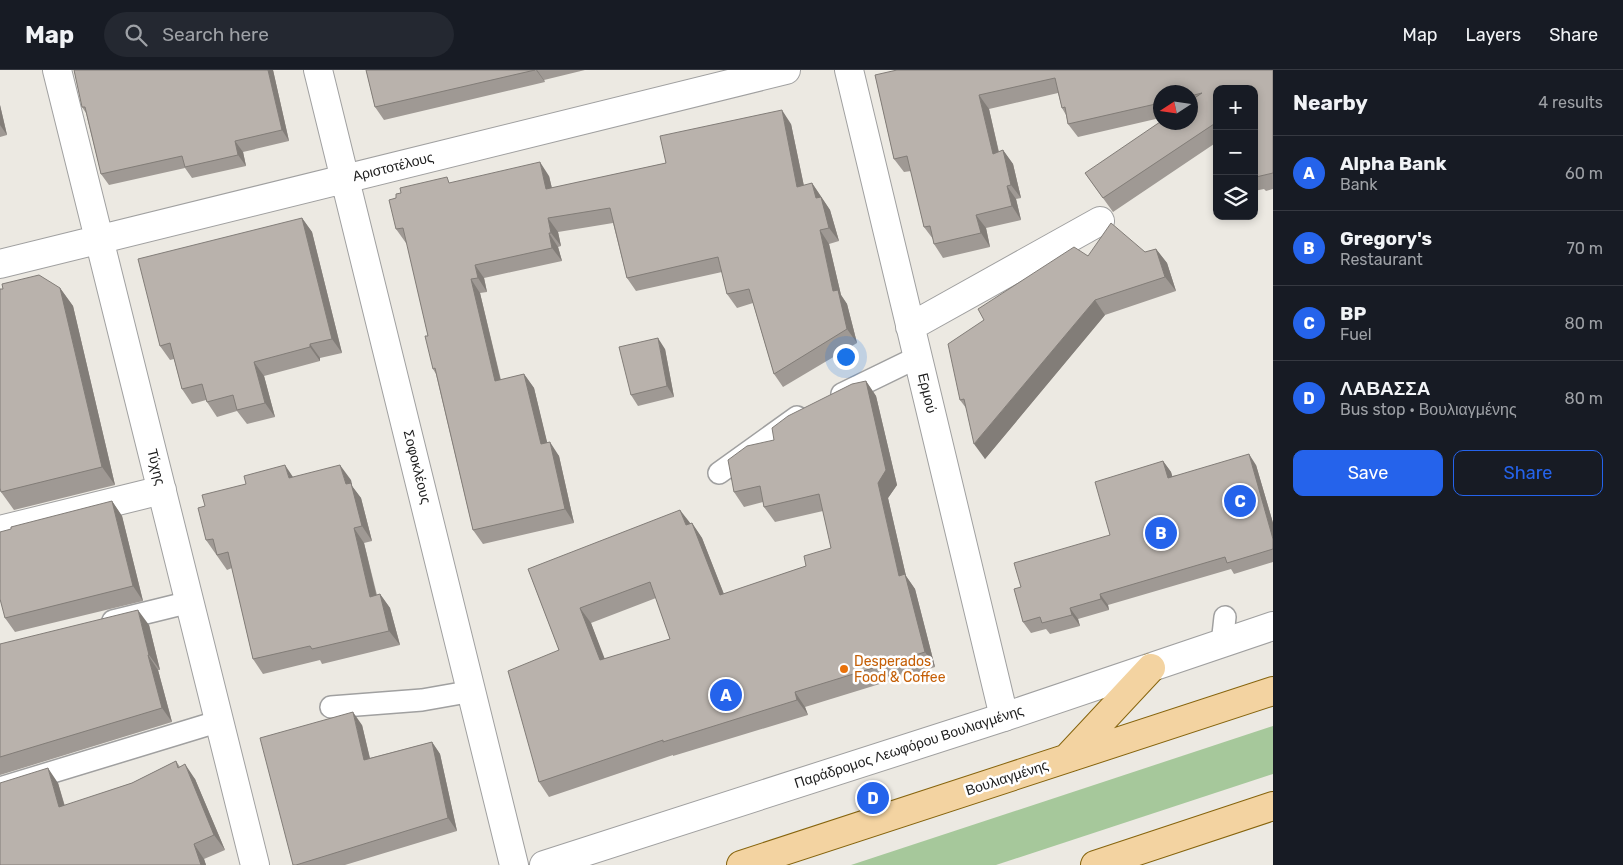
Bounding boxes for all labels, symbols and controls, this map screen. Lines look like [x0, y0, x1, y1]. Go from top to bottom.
search box [104, 12, 454, 57]
text: Map [25, 21, 74, 49]
icon: search [122, 21, 150, 49]
text: Search here [162, 23, 269, 46]
text: Map [1403, 24, 1438, 46]
text: Layers [1466, 24, 1521, 46]
text: Share [1549, 24, 1598, 46]
north arrow [1153, 85, 1198, 130]
map controls [1213, 85, 1258, 220]
button: + [1213, 85, 1258, 130]
text: Nearby [1293, 90, 1368, 115]
text: 4 results [1538, 93, 1603, 112]
button: − [1213, 130, 1258, 175]
street label: Αριστοτέλους [351, 149, 435, 185]
text: Alpha Bank [1340, 152, 1447, 175]
text: A [1303, 164, 1315, 183]
text: 60 m [1565, 164, 1603, 183]
button: layers [1213, 175, 1258, 220]
text: Bank [1340, 175, 1377, 194]
text: Gregory's [1340, 227, 1432, 250]
text: B [1303, 239, 1315, 258]
text: 70 m [1566, 239, 1603, 258]
text: Restaurant [1340, 250, 1423, 269]
text: BP [1340, 302, 1366, 325]
text: C [1303, 314, 1315, 333]
text: 80 m [1565, 314, 1603, 333]
text: Fuel [1340, 325, 1372, 344]
your location [833, 344, 859, 370]
street label: Ερμού [914, 371, 940, 415]
text: ΛΑΒΑΣΣΑ [1340, 377, 1430, 400]
text: D [1303, 389, 1315, 408]
text: 80 m [1565, 389, 1603, 408]
text: Bus stop · Βουλιαγμένης [1340, 400, 1517, 419]
street label: Σοφοκλέους [400, 428, 434, 506]
street label: Τύχης [143, 447, 169, 487]
button: Save [1293, 450, 1443, 496]
button: Share [1453, 450, 1603, 496]
pin: C [1224, 482, 1256, 520]
pin: B [1145, 514, 1177, 552]
place label: Desperados Food & Coffee [854, 653, 946, 686]
marker: Desperados Food & Coffee [838, 663, 850, 675]
pin: A [710, 676, 742, 714]
street label: Παράδρομος Λεωφόρου Βουλιαγμένης [792, 702, 1026, 792]
street label: Βουλιαγμένης [964, 757, 1050, 799]
pin: D [857, 779, 889, 817]

